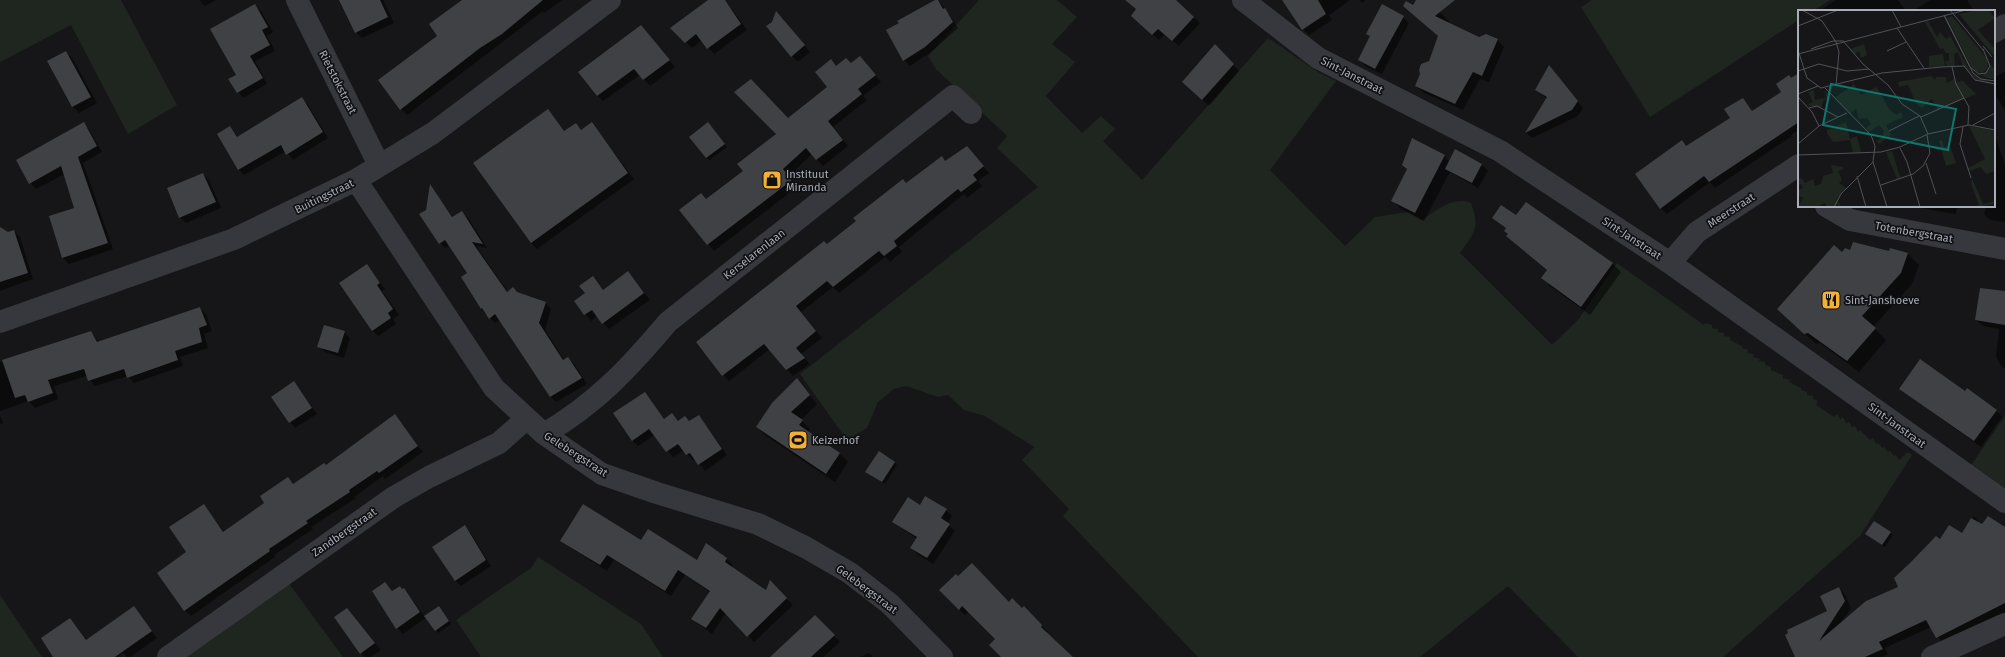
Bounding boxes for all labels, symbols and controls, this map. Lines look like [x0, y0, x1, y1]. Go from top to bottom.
inset map [1798, 10, 1995, 207]
street label: Rietstokstraat [316, 48, 359, 116]
street label: Sint-Janstraat [1319, 54, 1385, 97]
place label: Instituut Miranda [786, 168, 829, 194]
shop icon: Instituut Miranda [761, 169, 783, 191]
street label: Buitingstraat [293, 177, 356, 216]
street label: Meerstraat [1705, 190, 1757, 230]
street label: Sint-Janstraat [1600, 214, 1664, 262]
street label: Totenbergstraat [1874, 219, 1954, 246]
street label: Kerselarenlaan [721, 226, 788, 282]
restaurant icon: Sint-Janshoeve [1820, 289, 1842, 311]
place label: Sint-Janshoeve [1845, 294, 1920, 307]
street label: Sint-Janstraat [1865, 400, 1928, 451]
street label: Gelebergstraat [541, 429, 610, 480]
sports icon: Keizerhof [787, 429, 809, 451]
place label: Keizerhof [812, 434, 860, 447]
street label: Zandbergstraat [310, 505, 379, 559]
street label: Gelebergstraat [834, 562, 900, 617]

